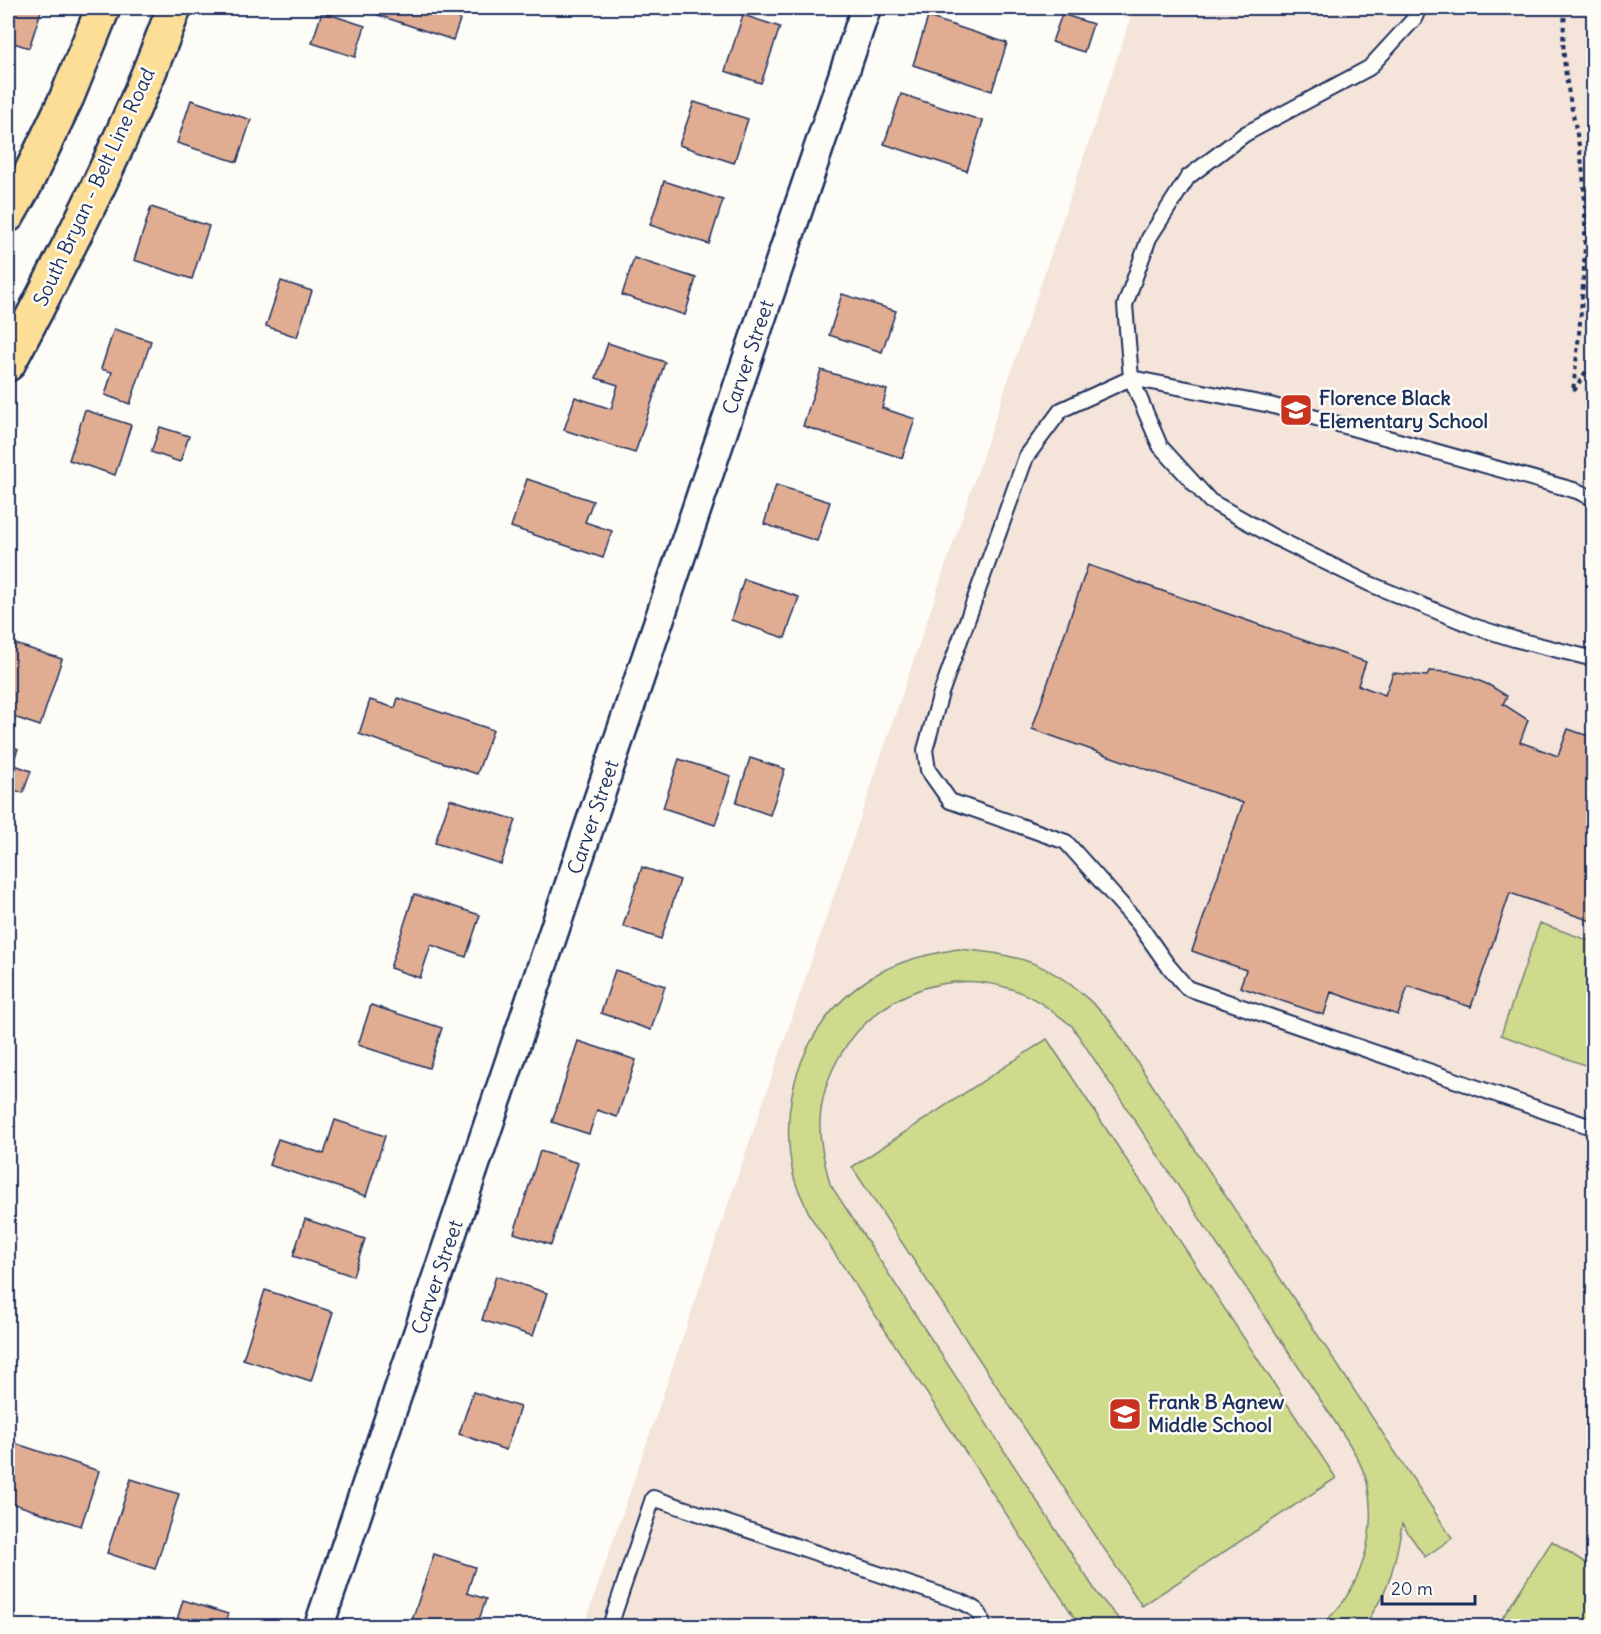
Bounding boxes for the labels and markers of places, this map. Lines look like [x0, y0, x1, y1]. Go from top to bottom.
place label: Florence Black Elementary School [1319, 385, 1488, 433]
school or university icon: Florence Black Elementary School [1278, 392, 1314, 428]
place label: Frank B Agnew Middle School [1148, 1389, 1285, 1437]
school or university icon: Frank B Agnew Middle School [1107, 1396, 1143, 1432]

